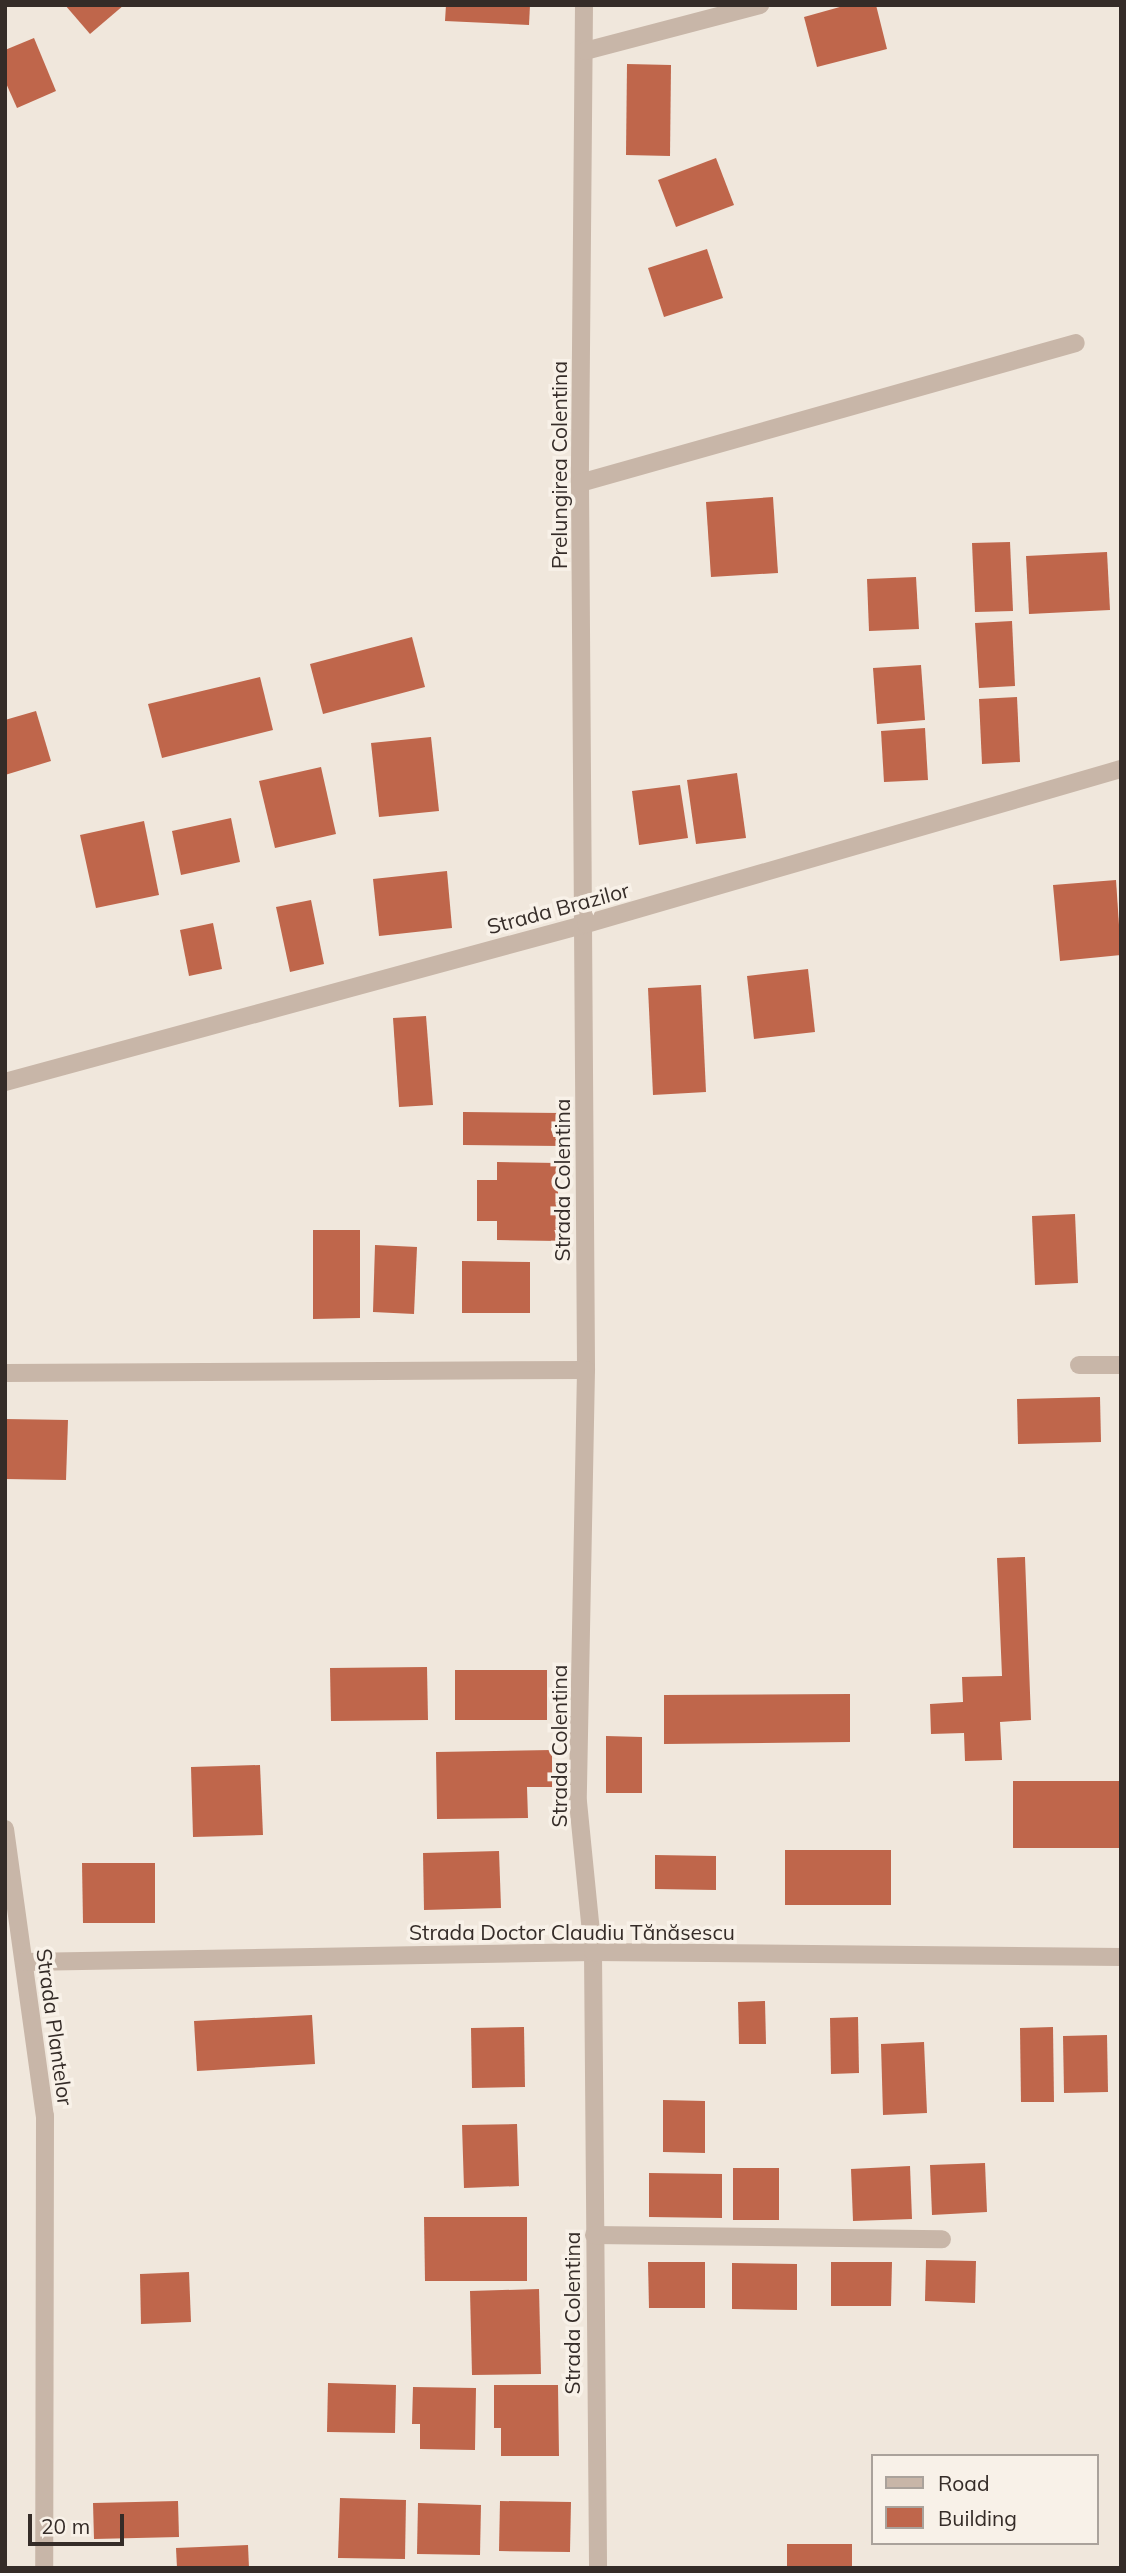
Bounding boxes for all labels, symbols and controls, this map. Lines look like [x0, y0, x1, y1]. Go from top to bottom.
street label: Prelungirea Colentina [546, 361, 572, 569]
street label: Strada Brazilor [484, 877, 632, 939]
street label: Strada Colentina [549, 1099, 575, 1261]
street label: Strada Colentina [546, 1665, 572, 1827]
street label: Strada Doctor Claudiu Tănăsescu [409, 1919, 735, 1945]
street label: Strada Plantelor [32, 1947, 78, 2107]
street label: Strada Colentina [559, 2232, 585, 2394]
legend [870, 2454, 1098, 2545]
text: Road [938, 2470, 989, 2496]
scale bar [32, 2500, 128, 2544]
text: Building [938, 2505, 1017, 2531]
text: 20 m [41, 2513, 90, 2539]

